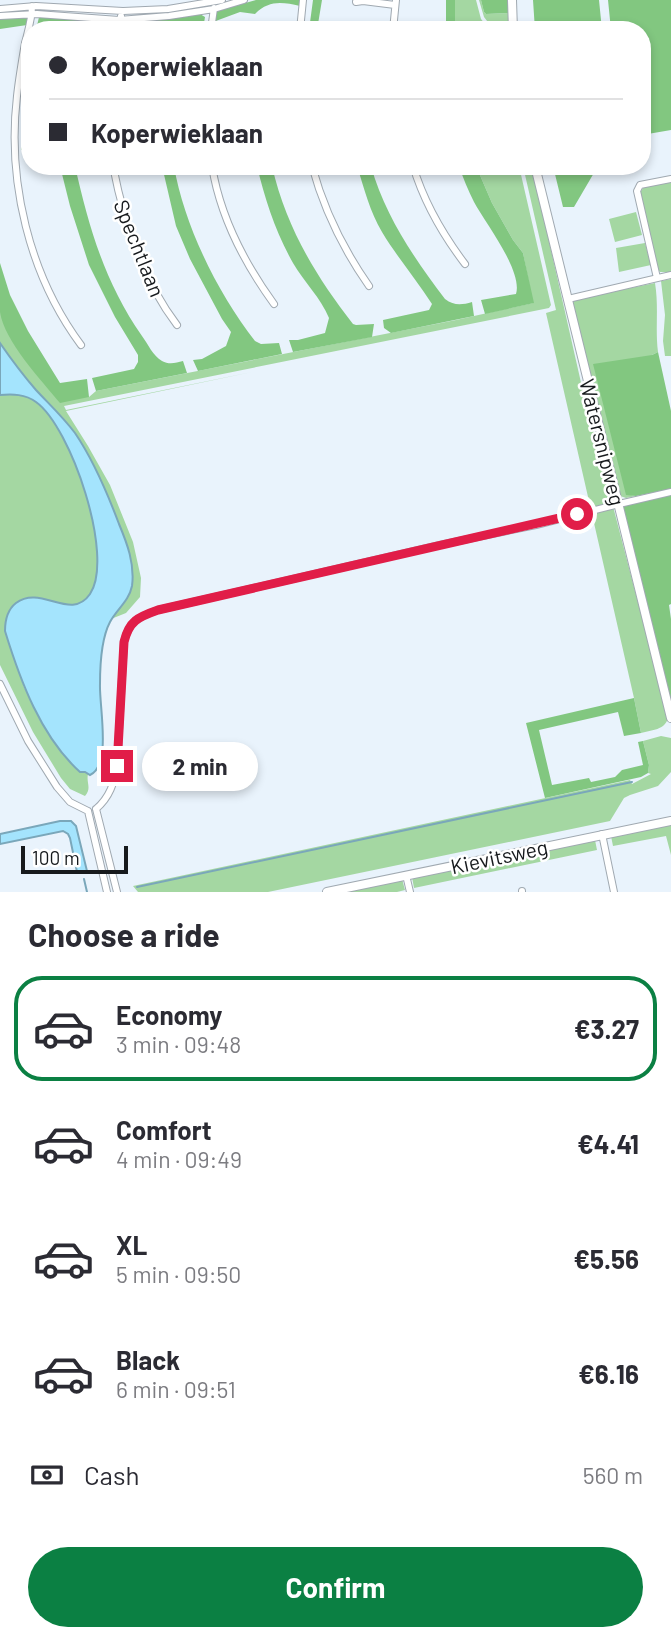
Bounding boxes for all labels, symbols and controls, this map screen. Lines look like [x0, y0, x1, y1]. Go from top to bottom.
text: Koperwieklaan [91, 50, 263, 81]
text: Koperwieklaan [91, 117, 263, 148]
street label: Spechtlaan [109, 196, 171, 300]
street label: Watersnipweg [575, 376, 631, 508]
route start [561, 498, 593, 530]
callout: 2 min [142, 742, 257, 790]
route end [101, 750, 133, 782]
text: 2 min [172, 752, 228, 780]
street label: Kievitsweg [448, 834, 550, 878]
scale bar [21, 843, 128, 875]
text: 100 m [32, 846, 80, 869]
text: Choose a ride [28, 915, 220, 953]
icon: car [32, 997, 95, 1060]
text: Economy [116, 999, 222, 1030]
text: €3.27 [574, 1013, 639, 1044]
text: 3 min · 09:48 [116, 1030, 241, 1058]
icon: car [32, 1112, 95, 1175]
text: Comfort [116, 1114, 212, 1145]
text: €4.41 [577, 1128, 639, 1159]
text: 4 min · 09:49 [116, 1145, 242, 1173]
icon: car [32, 1227, 95, 1290]
text: XL [116, 1229, 147, 1260]
text: €5.56 [574, 1243, 639, 1274]
text: 5 min · 09:50 [116, 1260, 241, 1288]
icon: car [32, 1342, 95, 1405]
text: Black [116, 1344, 180, 1375]
text: €6.16 [578, 1358, 639, 1389]
text: 6 min · 09:51 [116, 1375, 236, 1403]
icon: cash [28, 1456, 66, 1494]
text: Cash [84, 1459, 139, 1490]
text: 560 m [583, 1461, 643, 1489]
button: Confirm [28, 1547, 643, 1627]

